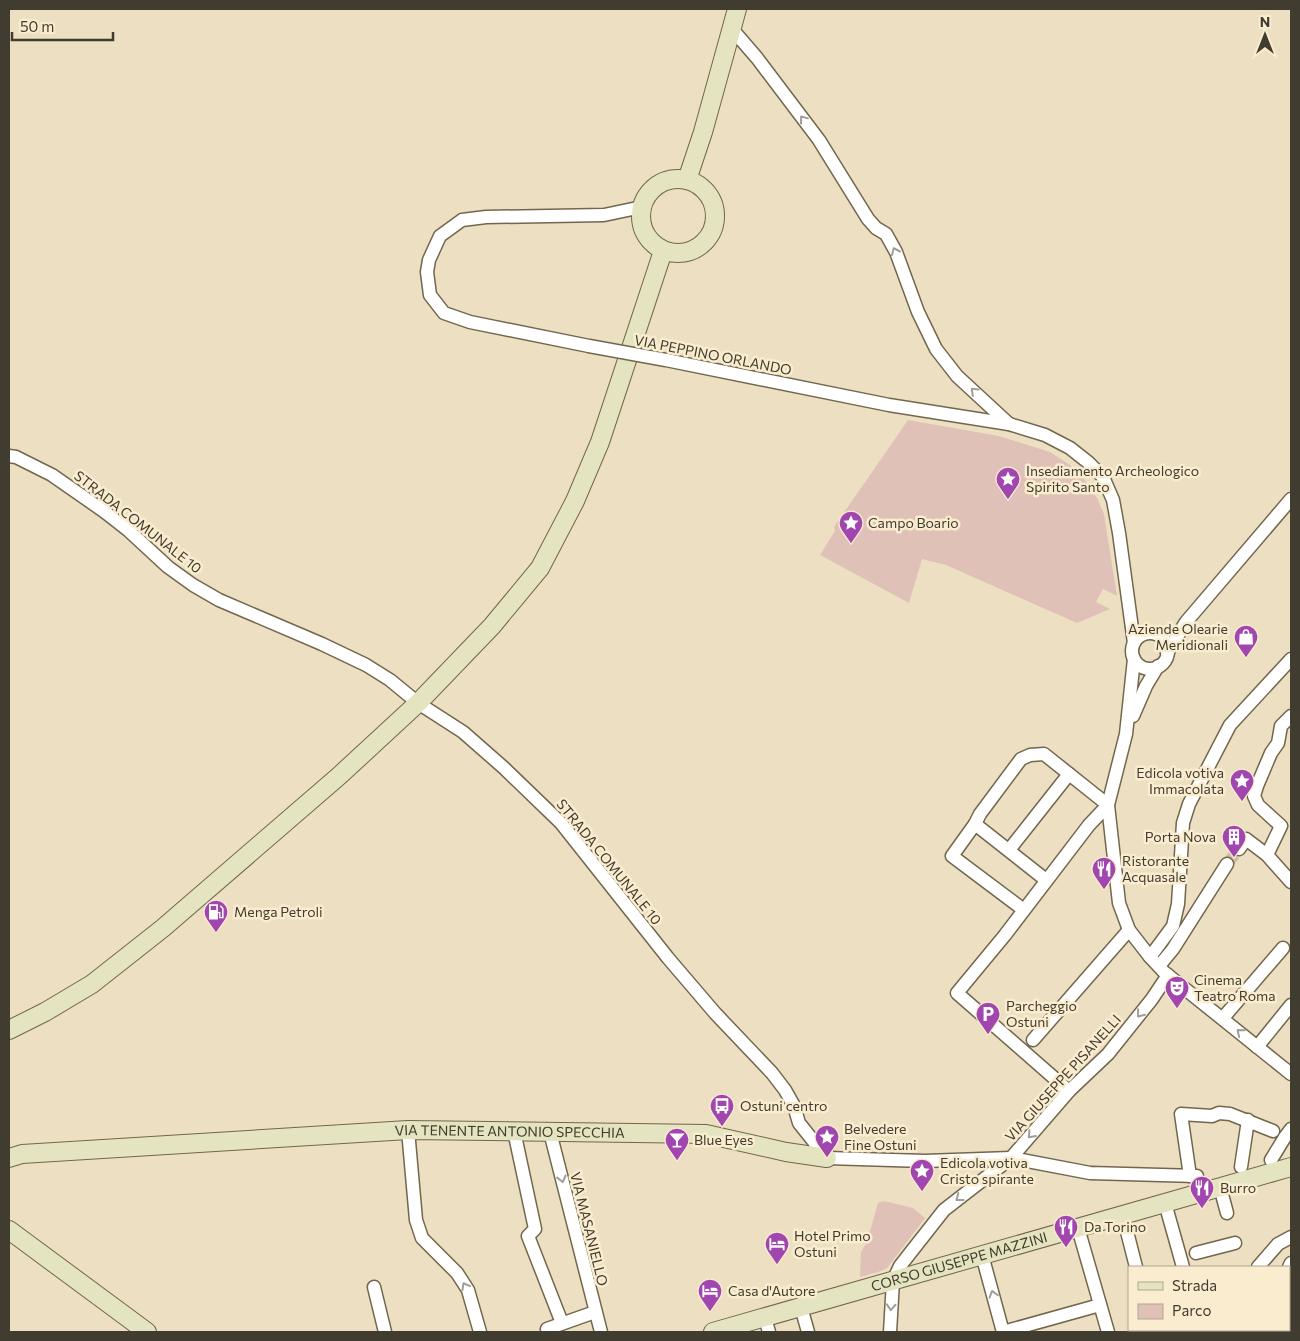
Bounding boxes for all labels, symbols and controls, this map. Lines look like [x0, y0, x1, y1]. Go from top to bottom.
scale bar [12, 10, 114, 42]
north arrow [1240, 10, 1290, 60]
text: N [1260, 13, 1270, 30]
text: 50 m [20, 17, 54, 35]
one-way arrow [800, 115, 809, 125]
one-way arrow [890, 247, 901, 256]
street label: VIA PEPPINO ORLANDO [633, 331, 793, 378]
one-way arrow [970, 388, 979, 397]
place label: Insediamento Archeologico Spirito Santo [1026, 462, 1199, 495]
place icon: Insediamento Archeologico Spirito Santo [995, 466, 1021, 500]
street label: STRADA COMUNALE 10 [71, 467, 205, 577]
place icon: Campo Boario [838, 510, 864, 544]
place label: Campo Boario [868, 514, 959, 531]
place label: Aziende Olearie Meridionali [1128, 620, 1228, 653]
shop icon: Aziende Olearie Meridionali [1233, 624, 1259, 658]
place label: Edicola votiva Immacolata [1136, 764, 1224, 797]
place icon: Edicola votiva Immacolata [1229, 768, 1255, 802]
street label: STRADA COMUNALE 10 [553, 795, 665, 928]
building icon: Porta Nova [1221, 824, 1247, 858]
place label: Porta Nova [1145, 828, 1216, 845]
place label: Ristorante Acquasale [1122, 852, 1189, 885]
restaurant icon: Ristorante Acquasale [1091, 856, 1117, 890]
fuel station icon: Menga Petroli [203, 899, 229, 933]
place label: Menga Petroli [234, 903, 323, 920]
place label: Cinema Teatro Roma [1194, 971, 1276, 1004]
theatre icon: Cinema Teatro Roma [1164, 975, 1190, 1009]
place label: Parcheggio Ostuni [1006, 997, 1077, 1030]
parking icon: Parcheggio Ostuni [975, 1001, 1001, 1035]
one-way arrow [1136, 1009, 1145, 1018]
street label: VIA GIUSEPPE PISANELLI [1001, 1011, 1124, 1145]
one-way arrow [1236, 1029, 1245, 1038]
bus stop icon: Ostuni centro [709, 1093, 735, 1127]
place label: Ostuni centro [740, 1097, 827, 1114]
place label: Belvedere Fine Ostuni [844, 1120, 917, 1153]
street label: VIA TENENTE ANTONIO SPECCHIA [394, 1121, 625, 1141]
place icon: Belvedere Fine Ostuni [814, 1124, 840, 1158]
bar icon: Blue Eyes [664, 1127, 690, 1161]
one-way arrow [1028, 1129, 1037, 1138]
place label: Blue Eyes [694, 1131, 753, 1148]
place label: Edicola votiva Cristo spirante [940, 1154, 1034, 1187]
place icon: Edicola votiva Cristo spirante [909, 1158, 935, 1192]
street label: VIA MASANIELLO [567, 1170, 612, 1288]
one-way arrow [556, 1175, 566, 1183]
restaurant icon: Burro [1189, 1175, 1215, 1209]
place label: Burro [1220, 1179, 1256, 1196]
one-way arrow [956, 1193, 965, 1201]
restaurant icon: Da Torino [1053, 1214, 1079, 1248]
place label: Da Torino [1084, 1218, 1146, 1235]
place label: Hotel Primo Ostuni [794, 1227, 871, 1260]
street label: CORSO GIUSEPPE MAZZINI [869, 1228, 1049, 1294]
hotel icon: Hotel Primo Ostuni [764, 1231, 790, 1265]
legend [1128, 1266, 1290, 1331]
text: Strada [1172, 1276, 1217, 1294]
hotel icon: Casa d'Autore [697, 1278, 723, 1312]
place label: Casa d'Autore [728, 1282, 816, 1299]
one-way arrow [461, 1283, 471, 1292]
one-way arrow [988, 1290, 998, 1298]
text: Parco [1172, 1301, 1211, 1319]
one-way arrow [886, 1303, 897, 1311]

